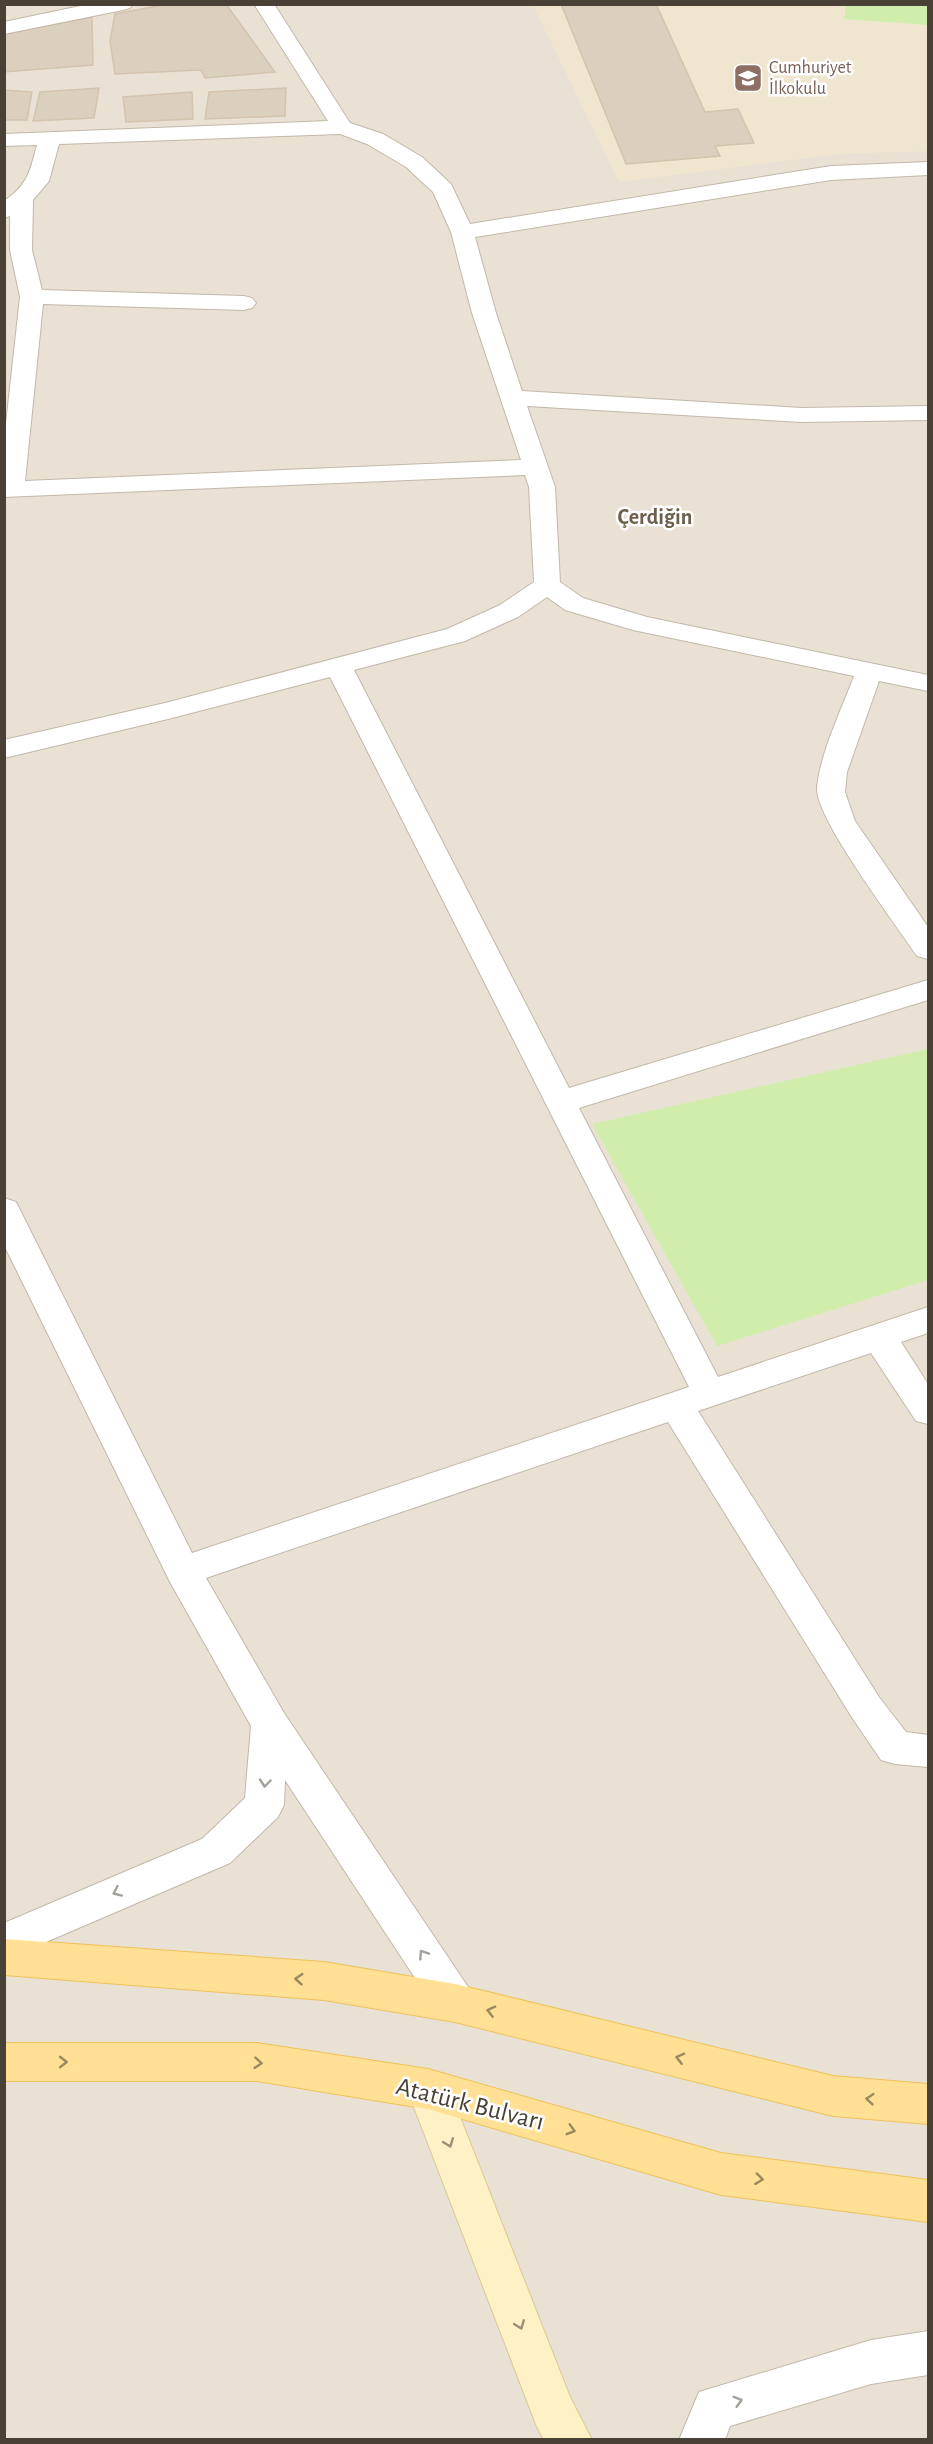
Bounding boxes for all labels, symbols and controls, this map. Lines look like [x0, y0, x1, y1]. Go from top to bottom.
place label: Cumhuriyet İlkokulu [769, 59, 852, 98]
school or university icon: Cumhuriyet İlkokulu [732, 62, 764, 94]
district label: Çerdiğin [618, 506, 692, 528]
one-way arrow [259, 1779, 272, 1788]
one-way arrow [113, 1885, 124, 1897]
one-way arrow [419, 1950, 430, 1961]
one-way arrow [294, 1973, 303, 1986]
one-way arrow [486, 2006, 496, 2019]
one-way arrow [675, 2053, 685, 2066]
one-way arrow [58, 2056, 67, 2068]
one-way arrow [253, 2056, 262, 2069]
street label: Atatürk Bulvarı [393, 2073, 547, 2135]
one-way arrow [866, 2093, 875, 2106]
one-way arrow [565, 2123, 576, 2135]
one-way arrow [442, 2137, 454, 2148]
one-way arrow [755, 2173, 764, 2185]
one-way arrow [512, 2319, 525, 2330]
one-way arrow [732, 2396, 743, 2408]

